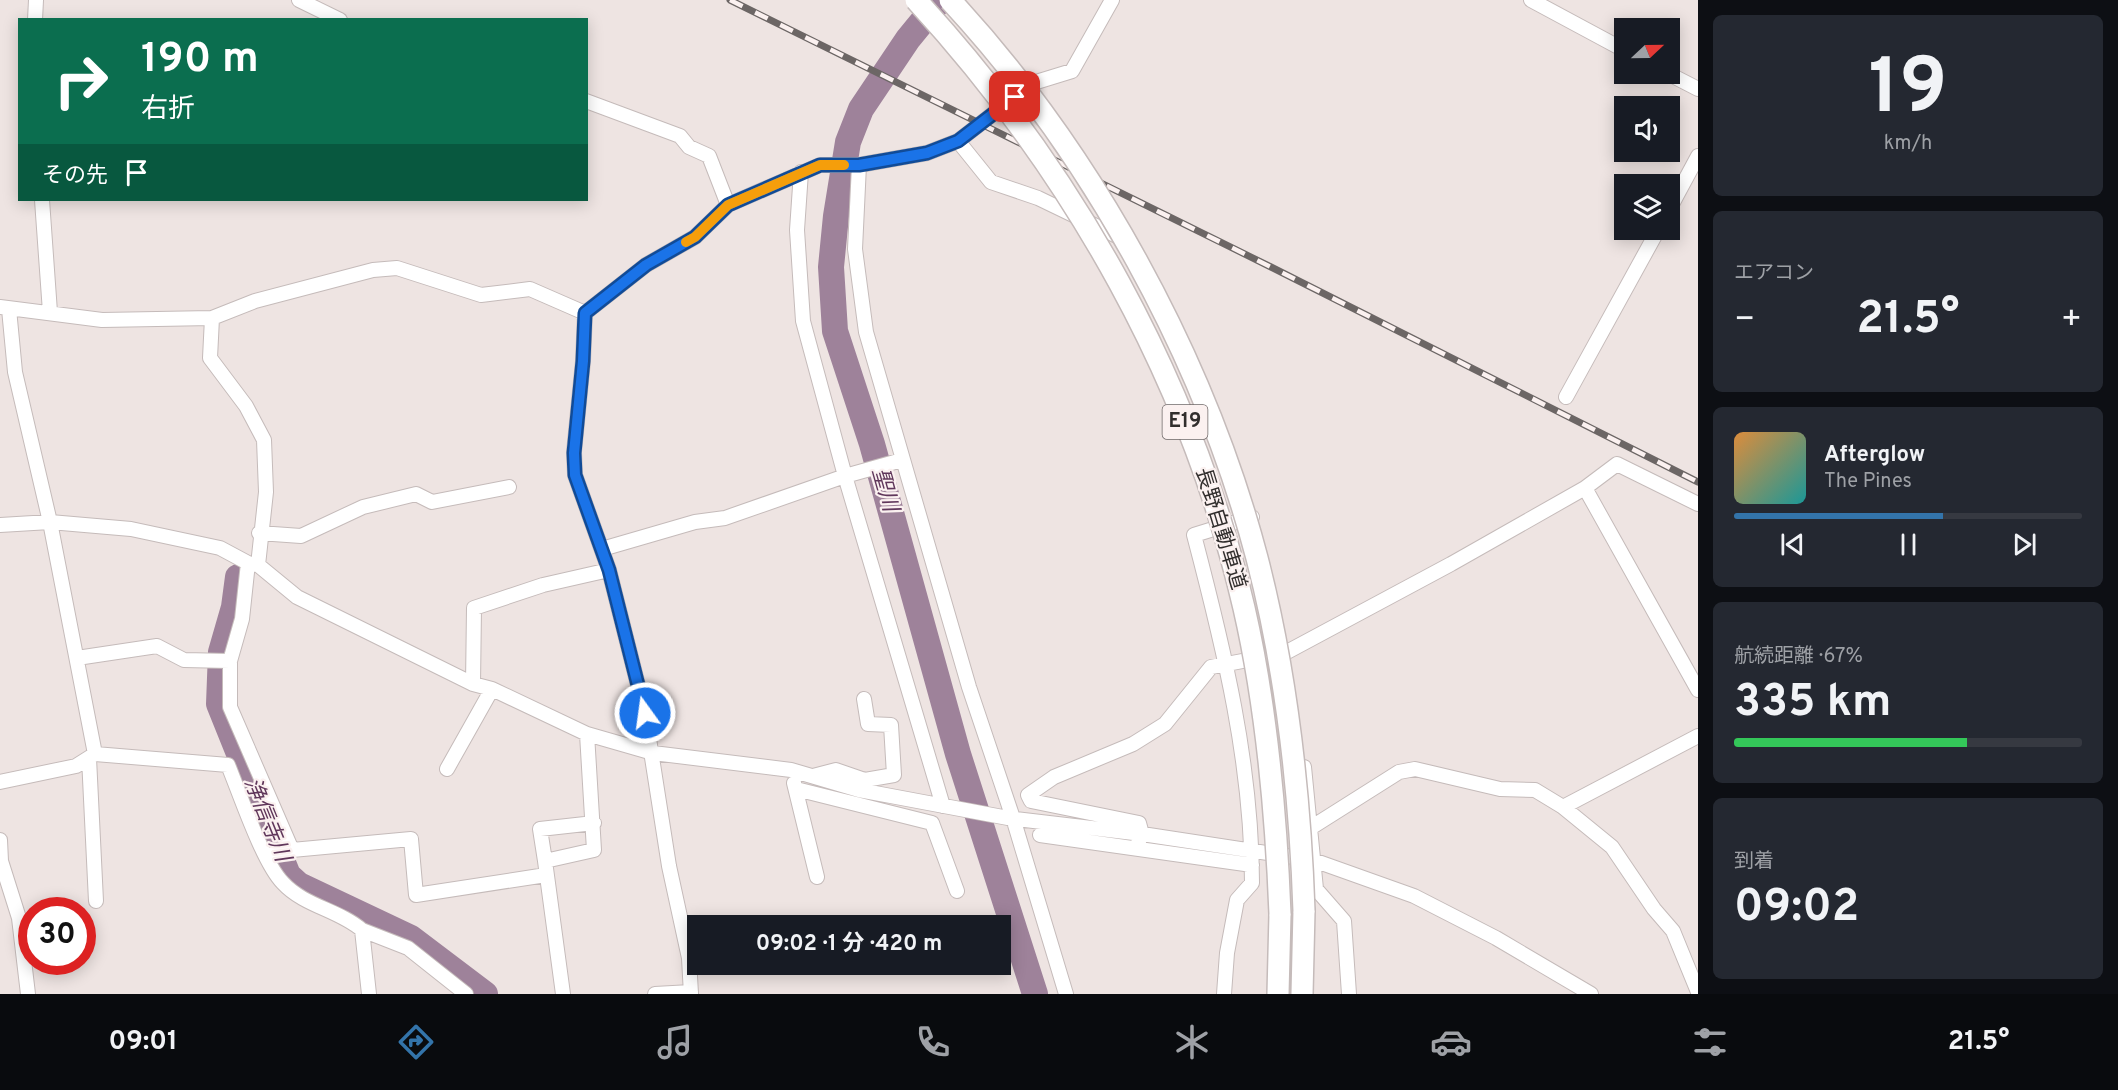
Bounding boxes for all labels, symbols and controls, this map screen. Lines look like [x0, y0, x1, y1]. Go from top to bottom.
north arrow [1614, 18, 1680, 84]
map controls [1614, 18, 1680, 240]
text: 190 m [141, 34, 259, 87]
icon: right [42, 42, 120, 120]
text: 19 [1868, 42, 1948, 141]
pin [989, 71, 1040, 122]
icon: arrive [998, 80, 1031, 113]
text: 右折 [141, 93, 195, 127]
button: sound [1614, 96, 1680, 162]
text: km/h [1884, 131, 1932, 157]
icon: arrive [120, 156, 153, 189]
text: その先 [42, 163, 108, 190]
button: layers [1614, 174, 1680, 240]
text: エアコン [1734, 261, 1814, 287]
text: 21.5° [1857, 292, 1959, 349]
text: − [1734, 300, 1755, 342]
text: + [2061, 300, 2082, 342]
road number: E19 [1162, 405, 1208, 439]
text: Afterglow [1824, 442, 1925, 469]
water label: 聖川 [865, 465, 904, 517]
street label: 長野自動車道 [1189, 465, 1251, 593]
text: The Pines [1824, 469, 1912, 495]
icon: previous [1776, 528, 1809, 561]
icon: pause [1892, 528, 1925, 561]
icon: next [2008, 528, 2041, 561]
text: 航続距離 · 67% [1734, 644, 1863, 670]
text: 335 km [1734, 675, 1891, 732]
position arrow [613, 681, 677, 745]
water label: 浄信寺川 [237, 774, 296, 868]
text: 到着 [1734, 849, 1774, 875]
text: 09:02 [1734, 880, 1859, 937]
speed limit sign: 30 [18, 897, 96, 975]
text: 09:02 · 1 分 · 420 m [756, 931, 942, 958]
icon: directions [395, 1021, 437, 1063]
icon: music [654, 1021, 696, 1063]
icon: phone [912, 1021, 954, 1063]
icon: climate [1171, 1021, 1213, 1063]
icon: car [1430, 1021, 1472, 1063]
icon: filters [1689, 1021, 1731, 1063]
text: 09:01 [108, 1025, 178, 1059]
text: 21.5° [1948, 1025, 2010, 1059]

